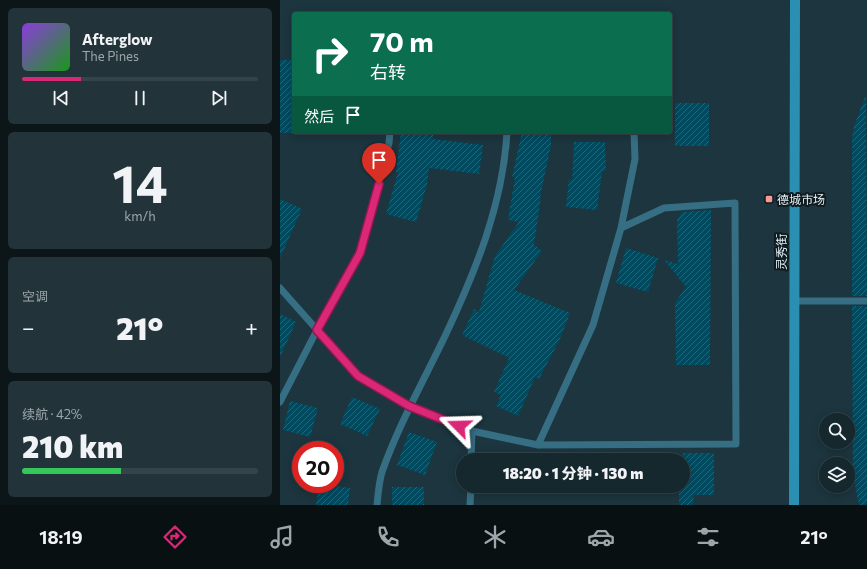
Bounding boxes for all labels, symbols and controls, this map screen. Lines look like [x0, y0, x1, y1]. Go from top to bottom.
text: 70 m [370, 24, 434, 58]
icon: right [304, 28, 356, 80]
text: Afterglow [82, 30, 152, 48]
text: The Pines [82, 48, 139, 64]
text: 右转 [370, 61, 406, 83]
icon: previous [50, 87, 72, 109]
icon: pause [129, 87, 151, 109]
icon: next [208, 87, 230, 109]
icon: arrive [342, 104, 364, 126]
text: 然后 [304, 107, 334, 125]
pin [362, 143, 396, 184]
icon: arrive [368, 149, 390, 171]
text: 14 [112, 150, 168, 214]
place label: 德城市场 [777, 192, 825, 206]
marker: 德城市场 [764, 194, 774, 204]
text: km/h [124, 208, 156, 224]
street label: 灵秀街 [774, 234, 788, 270]
text: 空调 [22, 288, 48, 304]
text: 21° [116, 309, 163, 346]
text: − [22, 314, 35, 341]
text: + [245, 314, 258, 341]
position arrow [438, 405, 480, 447]
text: 续航 · 42% [22, 406, 82, 422]
map controls [819, 413, 855, 493]
button: search [819, 413, 855, 449]
text: 210 km [22, 427, 123, 464]
speed limit sign: 20 [292, 441, 344, 493]
button: layers [819, 457, 855, 493]
text: 18:20 · 1 分钟 · 130 m [503, 464, 643, 482]
icon: directions [161, 523, 189, 551]
icon: music [268, 523, 296, 551]
icon: phone [374, 523, 402, 551]
icon: climate [481, 523, 509, 551]
icon: car [587, 523, 615, 551]
icon: filters [694, 523, 722, 551]
text: 18:19 [39, 526, 83, 548]
text: 21° [800, 526, 828, 548]

